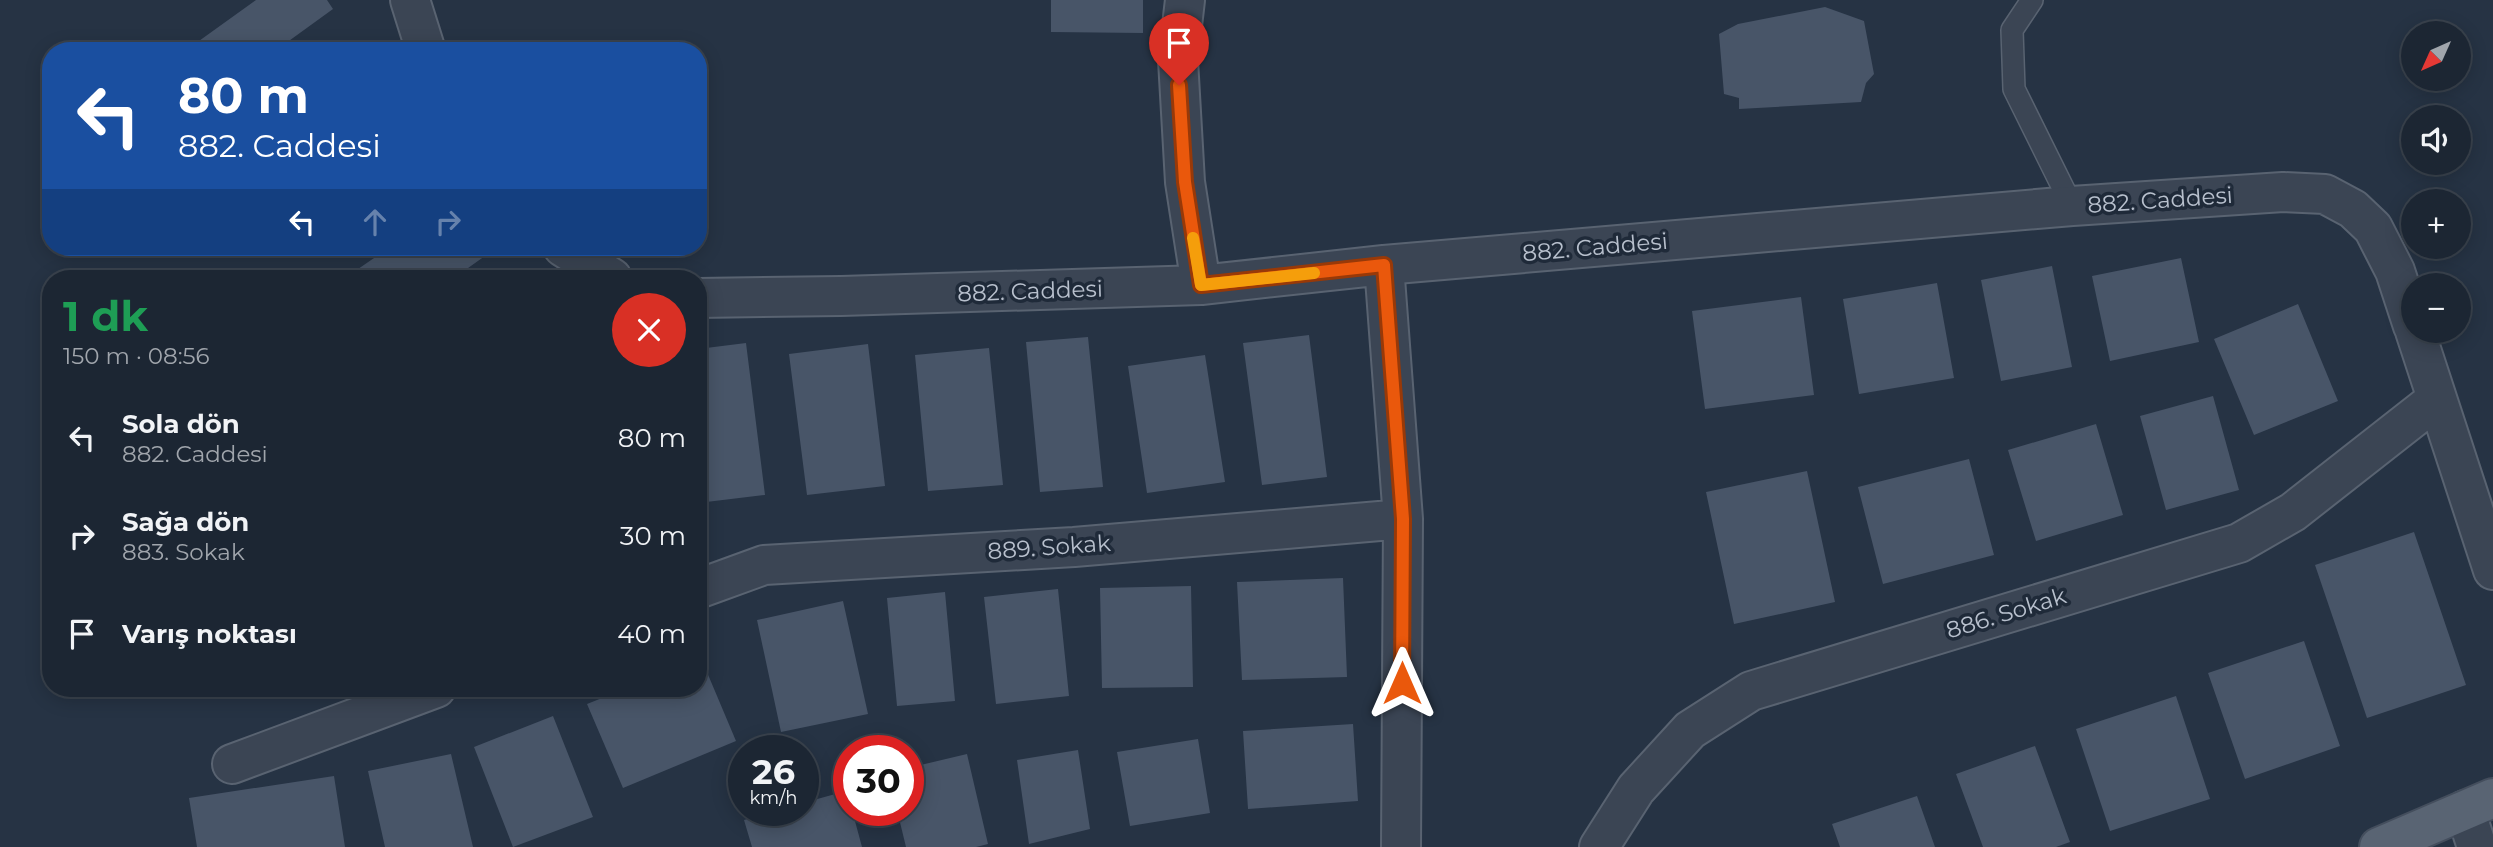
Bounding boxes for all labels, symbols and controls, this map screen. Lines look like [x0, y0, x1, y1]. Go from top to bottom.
pin [1149, 13, 1209, 85]
north arrow [2401, 21, 2471, 91]
map controls [2401, 21, 2471, 343]
icon: arrive [1160, 24, 1198, 62]
text: 80 m [178, 66, 309, 125]
icon: left [63, 70, 154, 161]
button: sound [2401, 105, 2471, 175]
text: 882. Caddesi [178, 126, 381, 165]
street label: 882. Caddesi [2086, 181, 2234, 219]
button: + [2401, 189, 2471, 259]
icon: left [283, 203, 321, 241]
icon: ahead [356, 203, 394, 241]
icon: right [429, 203, 467, 241]
street label: 882. Caddesi [1521, 227, 1669, 267]
button: − [2401, 273, 2471, 343]
street label: 882. Caddesi [957, 274, 1103, 308]
text: 1 dk [63, 290, 148, 342]
button: close [612, 293, 686, 367]
text: 150 m · 08:56 [63, 342, 210, 370]
text: Sola dön [122, 408, 240, 440]
icon: left [63, 419, 101, 457]
text: 80 m [618, 422, 686, 454]
text: 882. Caddesi [122, 440, 268, 468]
text: Sağa dön [122, 506, 249, 538]
icon: right [63, 517, 101, 555]
text: 30 m [620, 520, 686, 552]
street label: 889. Sokak [986, 529, 1112, 565]
text: 883. Sokak [122, 538, 245, 566]
street label: 886. Sokak [1943, 581, 2070, 645]
icon: arrive [63, 615, 101, 653]
text: Varış noktası [122, 618, 297, 650]
text: 40 m [617, 618, 686, 650]
position arrow [1365, 646, 1439, 720]
speed limit sign: 30 [833, 735, 924, 826]
text: 26 [752, 750, 795, 793]
text: km/h [749, 787, 798, 809]

